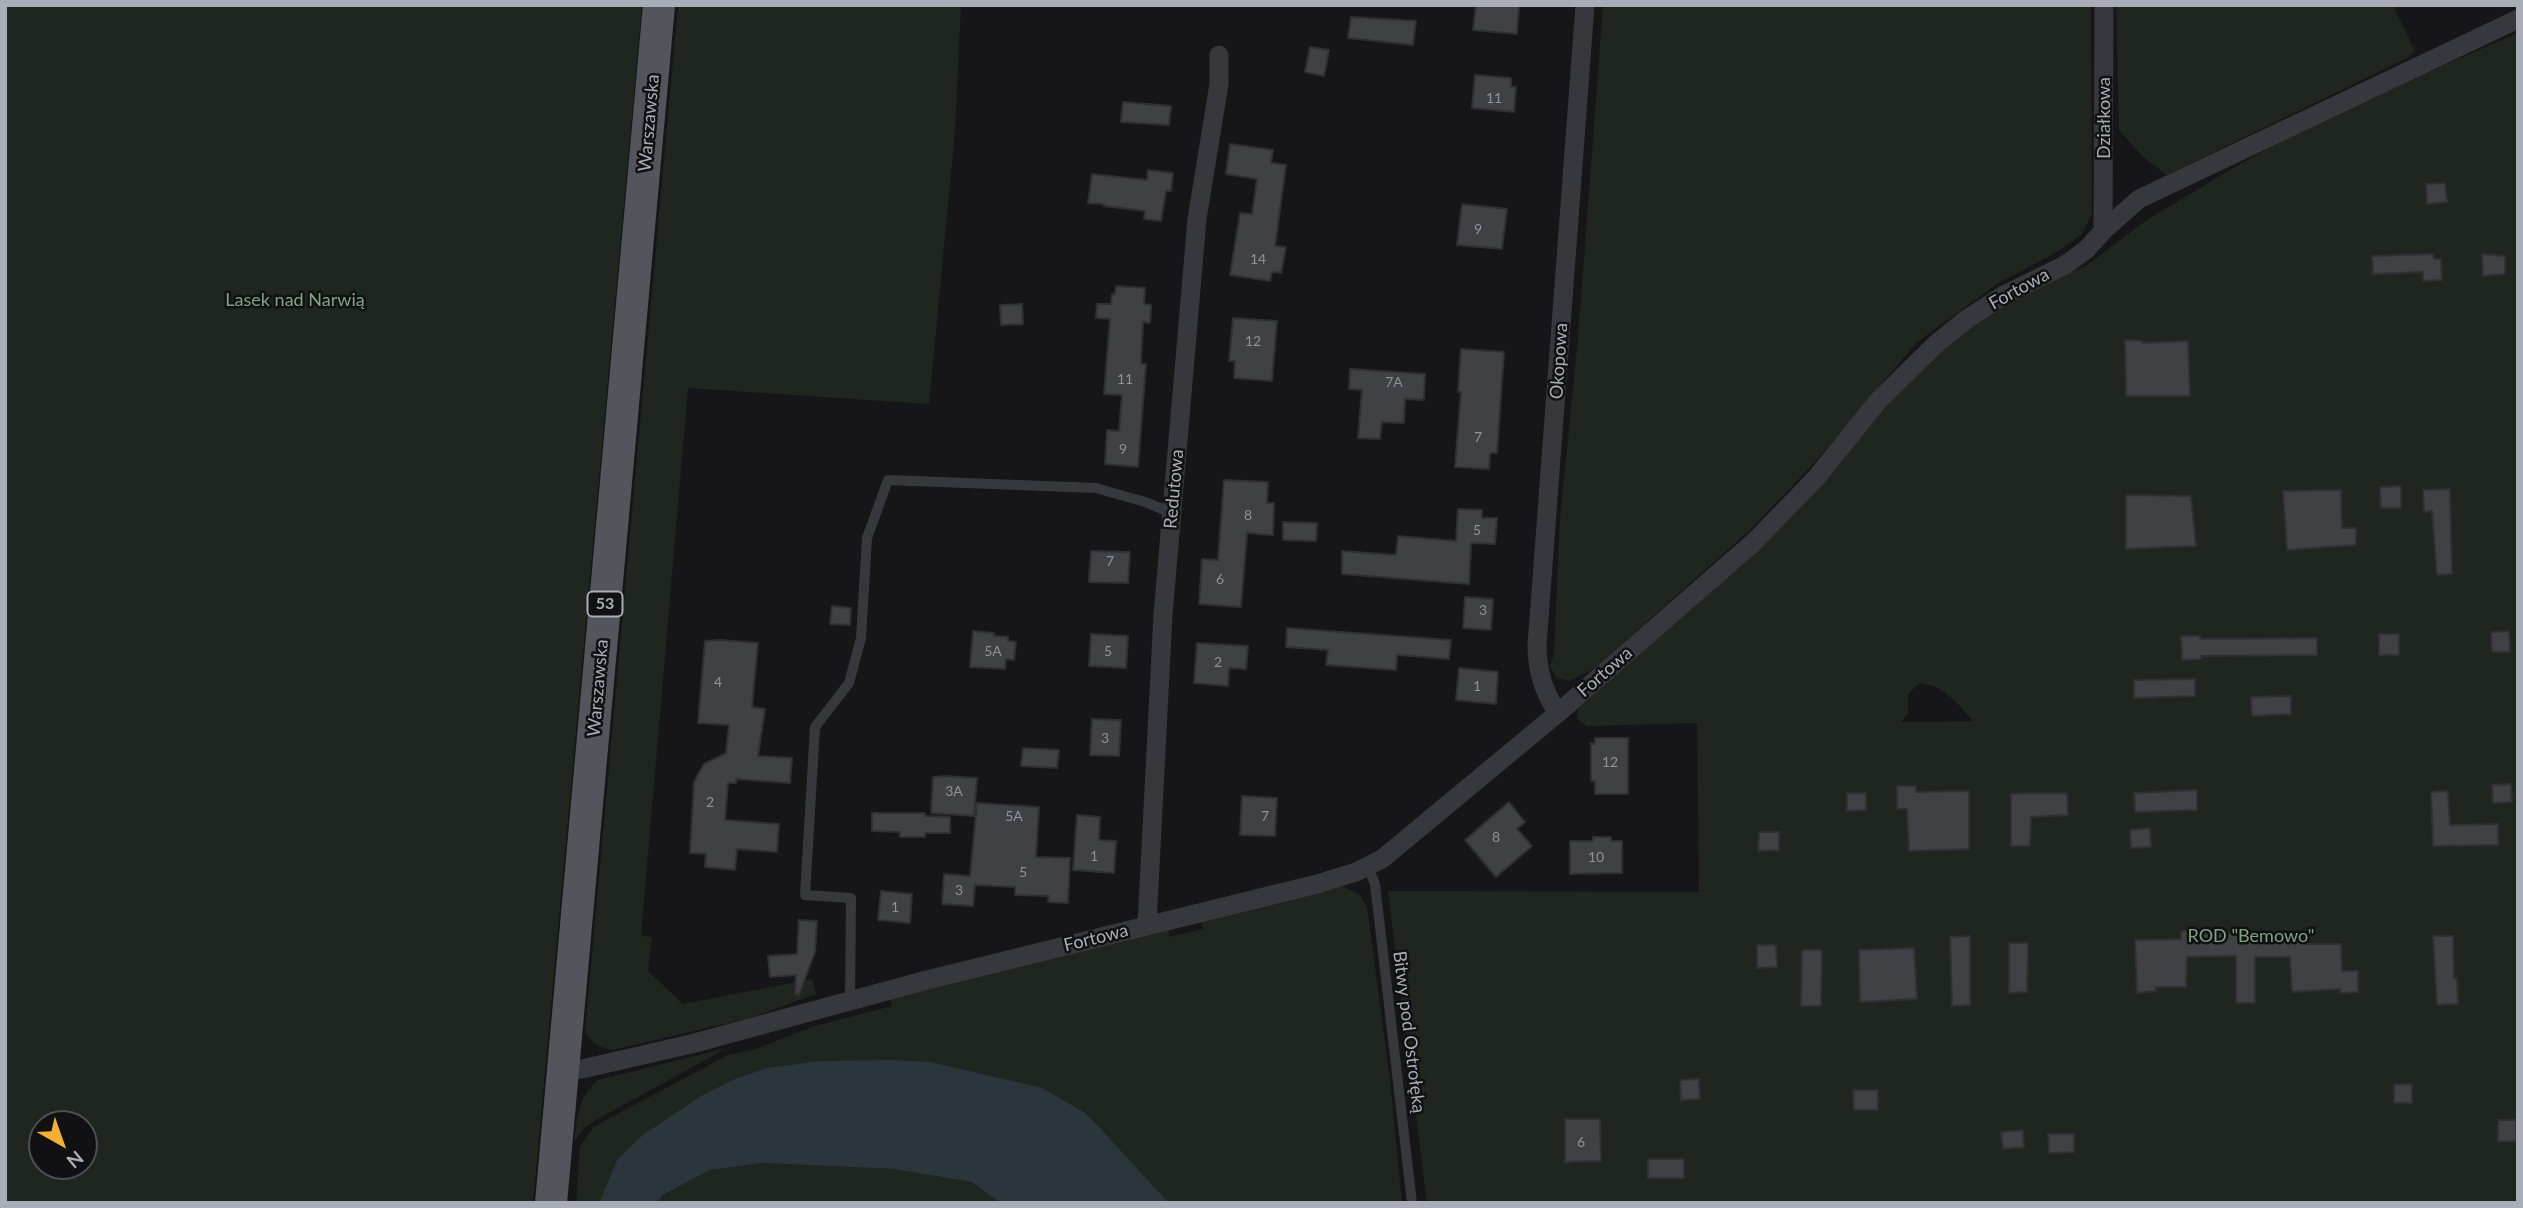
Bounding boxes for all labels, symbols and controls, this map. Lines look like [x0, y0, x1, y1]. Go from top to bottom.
street label: Warszawska [634, 73, 664, 173]
street label: Działkowa [2093, 77, 2115, 159]
house number: 11 [1486, 90, 1502, 106]
house number: 9 [1474, 221, 1482, 237]
house number: 14 [1250, 251, 1266, 267]
street label: Fortowa [1985, 264, 2053, 314]
park label: Lasek nad Narwią [225, 289, 365, 311]
street label: Okopowa [1546, 322, 1572, 400]
house number: 12 [1245, 333, 1261, 349]
house number: 11 [1117, 371, 1133, 387]
house number: 7A [1385, 374, 1403, 390]
house number: 7 [1474, 429, 1482, 445]
house number: 9 [1119, 441, 1127, 457]
street label: Redutowa [1160, 448, 1188, 530]
house number: 8 [1244, 507, 1252, 523]
house number: 5 [1473, 522, 1481, 538]
house number: 7 [1106, 553, 1114, 569]
house number: 6 [1216, 571, 1224, 587]
road number: 53 [588, 592, 622, 617]
house number: 3 [1479, 602, 1487, 618]
street label: Warszawska [583, 638, 613, 738]
street label: Fortowa [1573, 642, 1637, 702]
house number: 5A [984, 643, 1002, 659]
house number: 5 [1104, 643, 1112, 659]
house number: 2 [1214, 654, 1222, 670]
house number: 4 [714, 674, 722, 690]
house number: 1 [1473, 678, 1481, 694]
house number: 3 [1101, 730, 1109, 746]
house number: 12 [1602, 754, 1618, 770]
house number: 3A [945, 783, 963, 799]
house number: 2 [706, 794, 714, 810]
house number: 5A [1005, 808, 1023, 824]
house number: 7 [1261, 808, 1269, 824]
house number: 8 [1492, 829, 1500, 845]
house number: 1 [1090, 848, 1098, 864]
house number: 10 [1588, 849, 1604, 865]
house number: 5 [1019, 864, 1027, 880]
house number: 3 [955, 882, 963, 898]
house number: 1 [891, 899, 899, 915]
street label: Fortowa [1062, 920, 1130, 956]
park label: ROD "Bemowo" [2188, 925, 2314, 947]
street label: Bitwy pod Ostrołęką [1388, 950, 1430, 1114]
north arrow [28, 1110, 98, 1180]
house number: 6 [1577, 1134, 1585, 1150]
text: N [63, 1146, 89, 1173]

